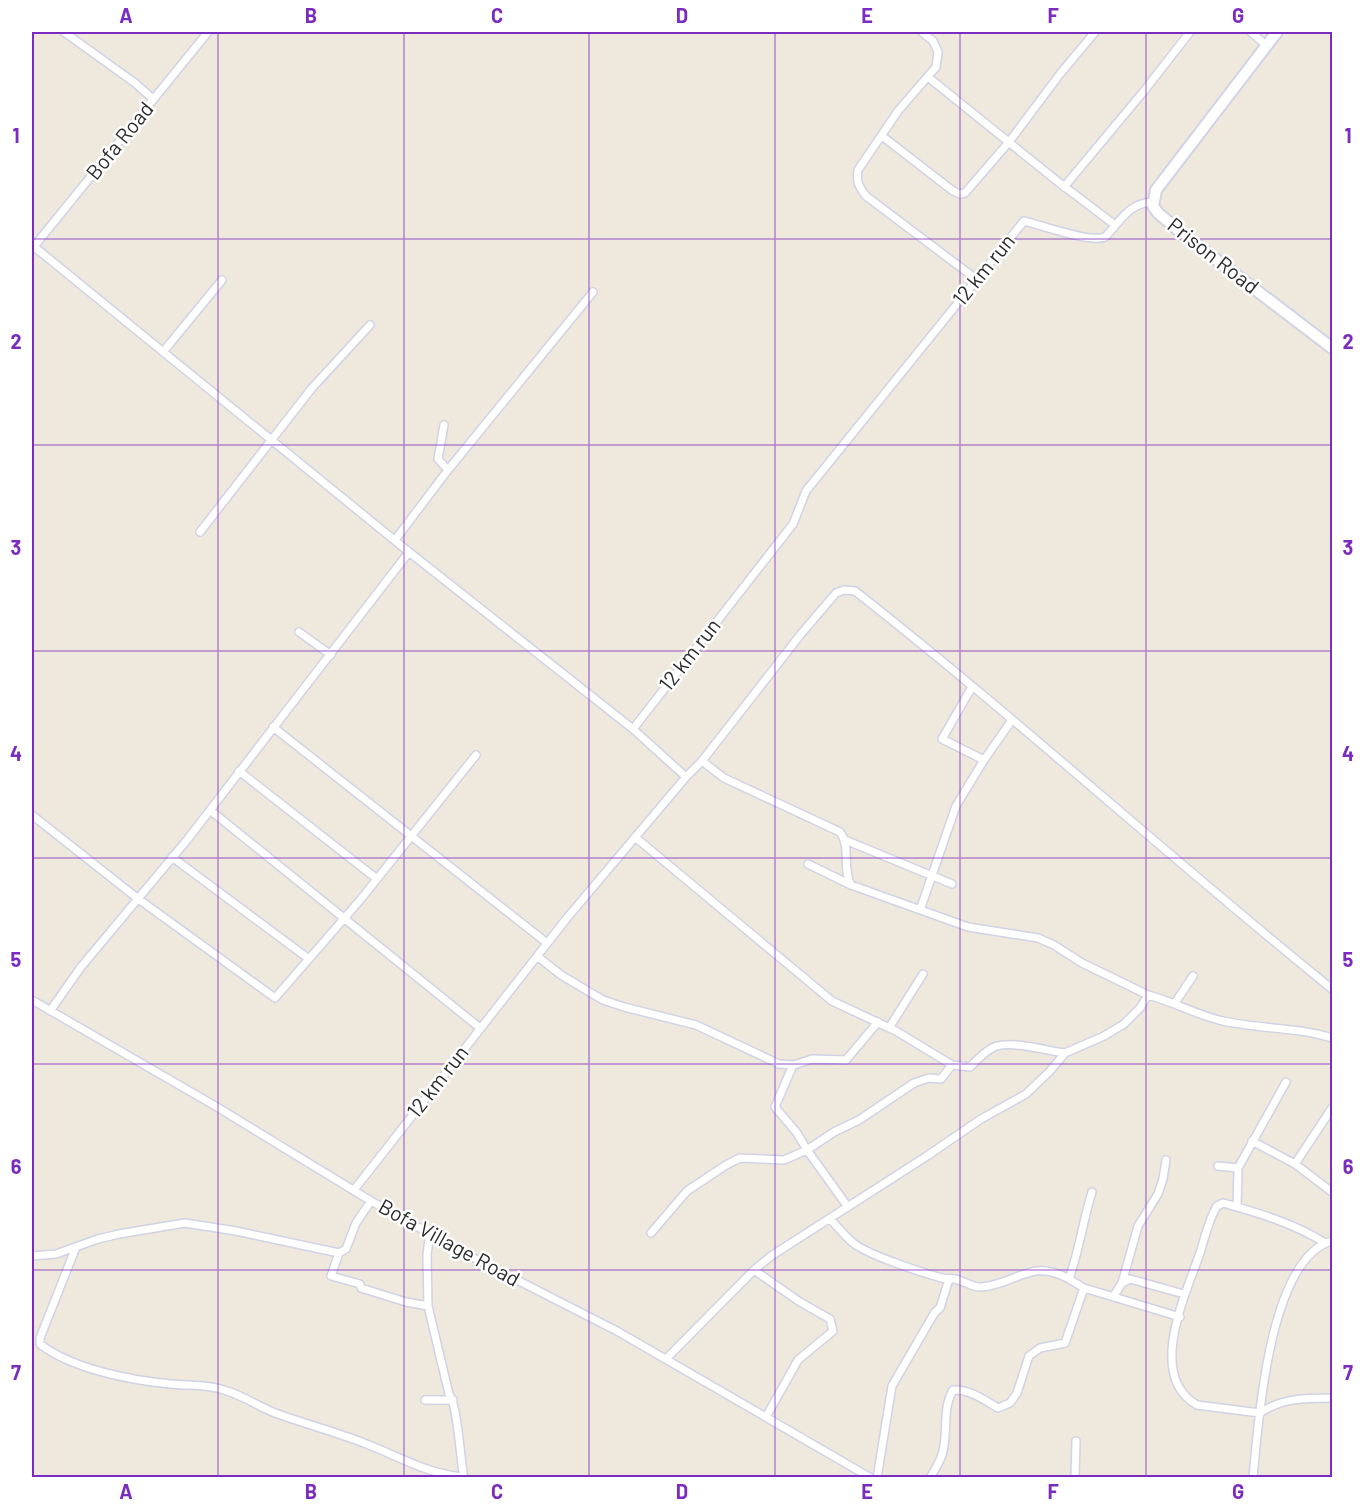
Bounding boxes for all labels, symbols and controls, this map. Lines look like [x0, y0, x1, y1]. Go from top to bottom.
text: A [119, 3, 133, 27]
text: B [305, 3, 317, 27]
text: C [491, 3, 503, 27]
text: D [676, 3, 688, 27]
text: E [861, 3, 873, 27]
text: F [1047, 3, 1059, 27]
text: G [1232, 3, 1244, 27]
street label: Bofa Road [80, 96, 158, 184]
text: 1 [12, 123, 20, 147]
text: 1 [1344, 123, 1352, 147]
street label: Prison Road [1163, 211, 1265, 298]
street label: 12 km run [946, 228, 1019, 310]
text: 2 [10, 329, 22, 353]
text: 2 [1342, 329, 1354, 353]
text: 3 [11, 535, 21, 559]
text: 3 [1343, 535, 1353, 559]
street label: 12 km run [653, 613, 725, 695]
text: 4 [10, 741, 22, 765]
text: 4 [1342, 741, 1354, 765]
text: 5 [11, 947, 22, 971]
text: 5 [1343, 947, 1354, 971]
street label: 12 km run [401, 1040, 473, 1122]
text: 6 [11, 1154, 22, 1178]
text: 6 [1343, 1154, 1354, 1178]
street label: Bofa Village Road [375, 1193, 525, 1291]
text: 7 [11, 1360, 21, 1384]
text: 7 [1343, 1360, 1353, 1384]
text: A [119, 1479, 133, 1503]
text: B [305, 1479, 317, 1503]
text: C [491, 1479, 503, 1503]
text: D [676, 1479, 688, 1503]
text: E [861, 1479, 873, 1503]
text: F [1047, 1479, 1059, 1503]
text: G [1232, 1479, 1244, 1503]

